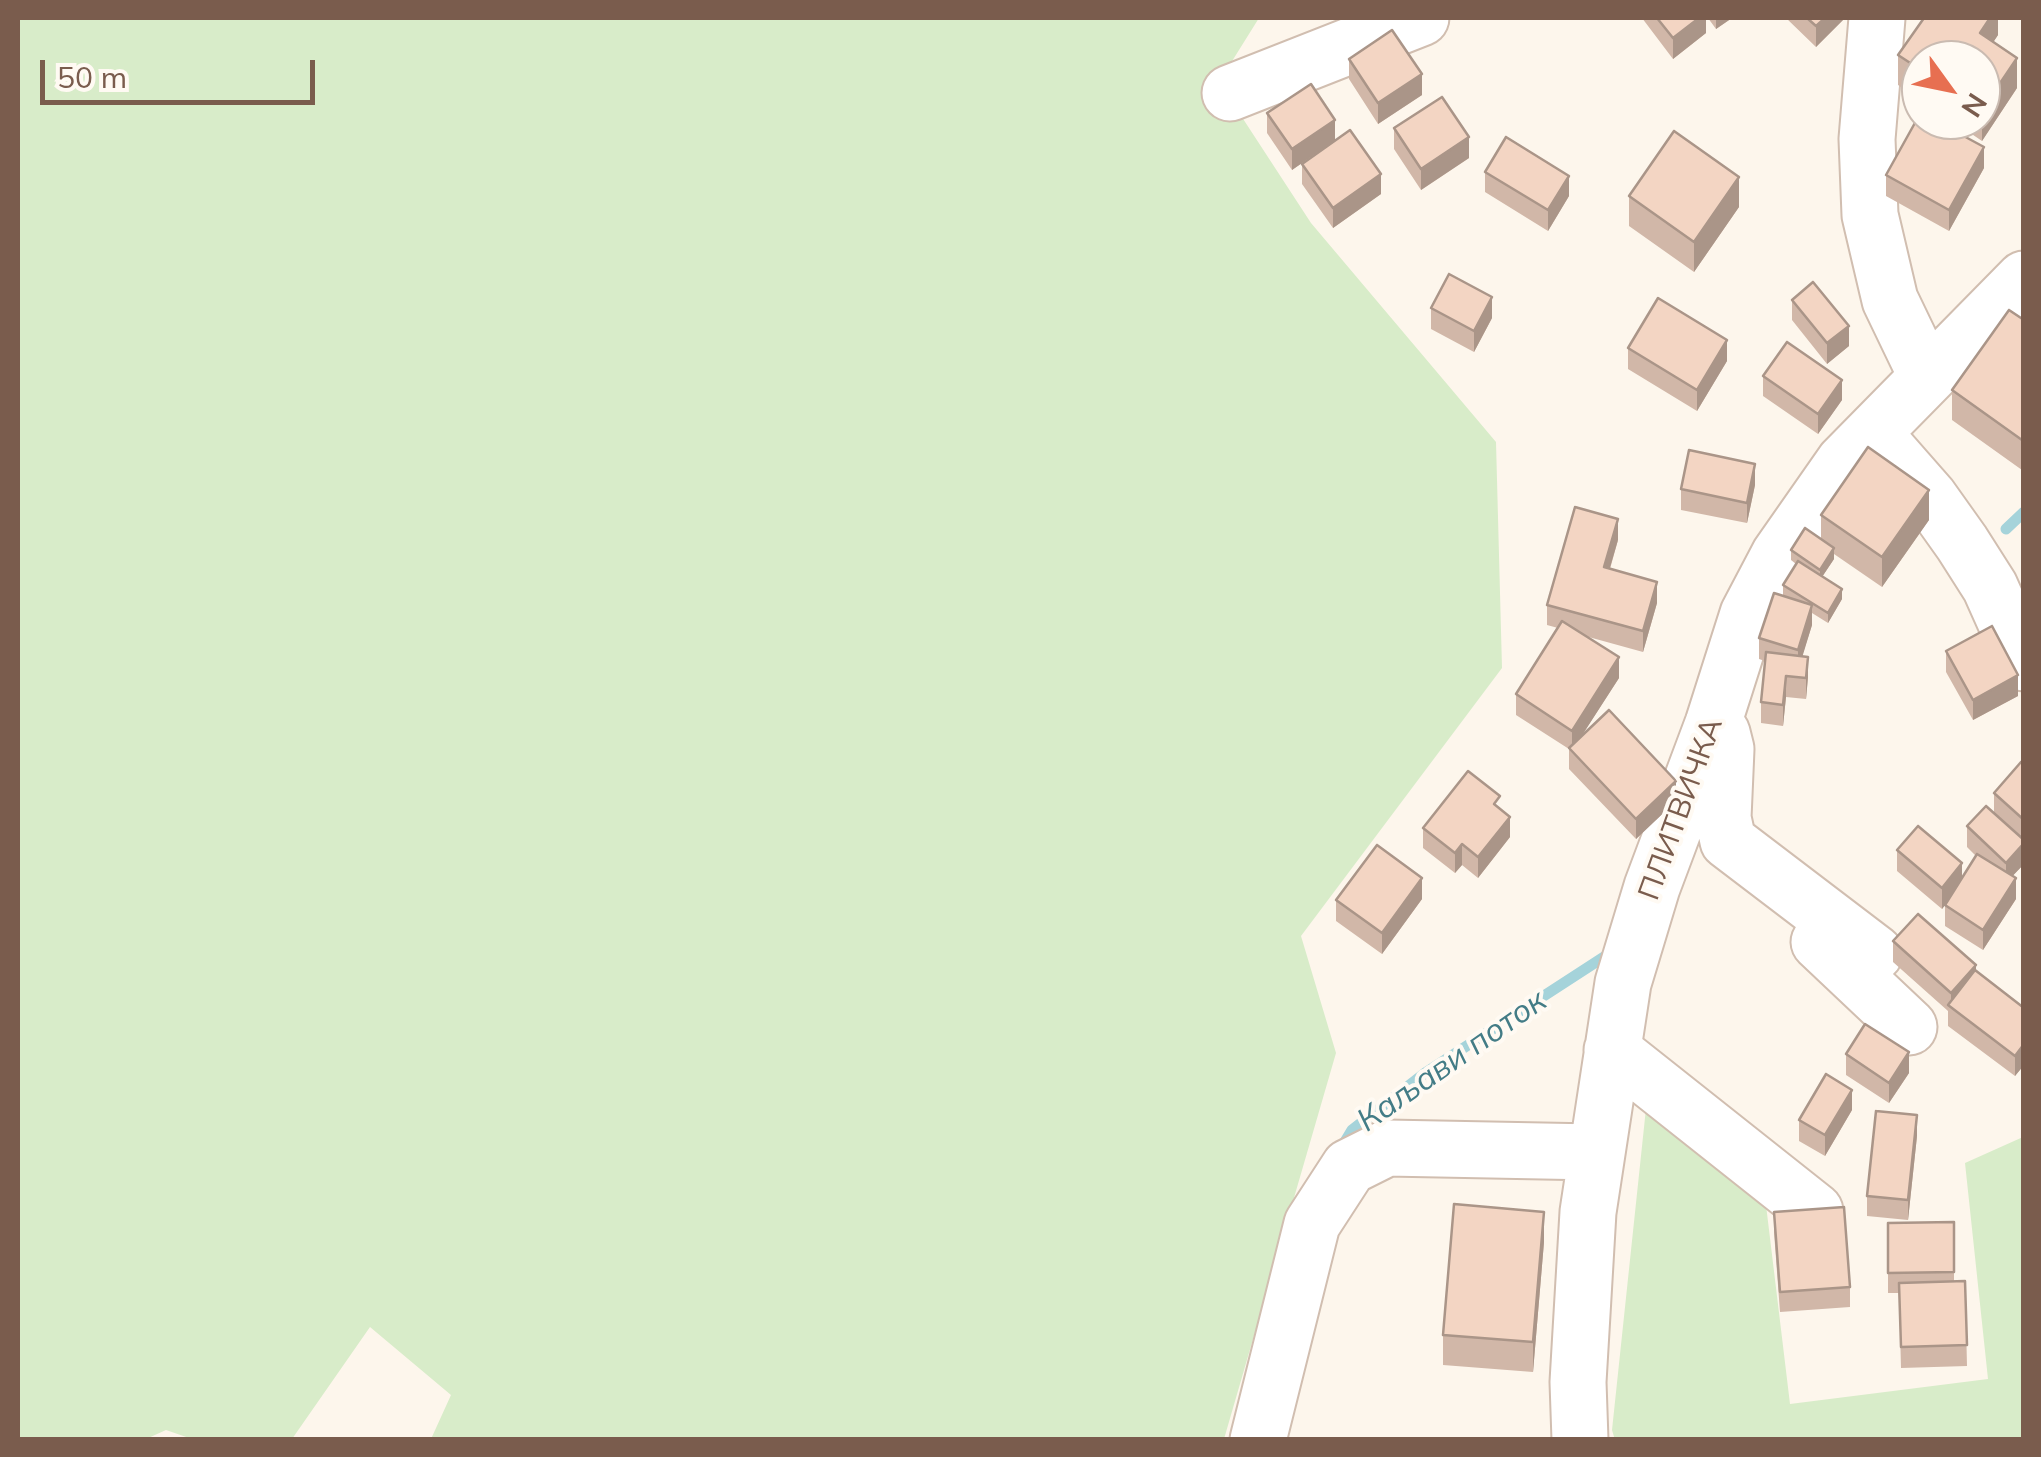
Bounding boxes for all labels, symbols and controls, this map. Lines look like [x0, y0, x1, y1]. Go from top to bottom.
scale bar [45, 40, 320, 102]
north arrow [1901, 40, 2001, 140]
text: 50 m [57, 58, 127, 96]
text: N [1954, 87, 1995, 124]
street label: ПЛИТВИЧКА [1631, 713, 1731, 905]
water label: Каљави поток [1350, 982, 1554, 1140]

